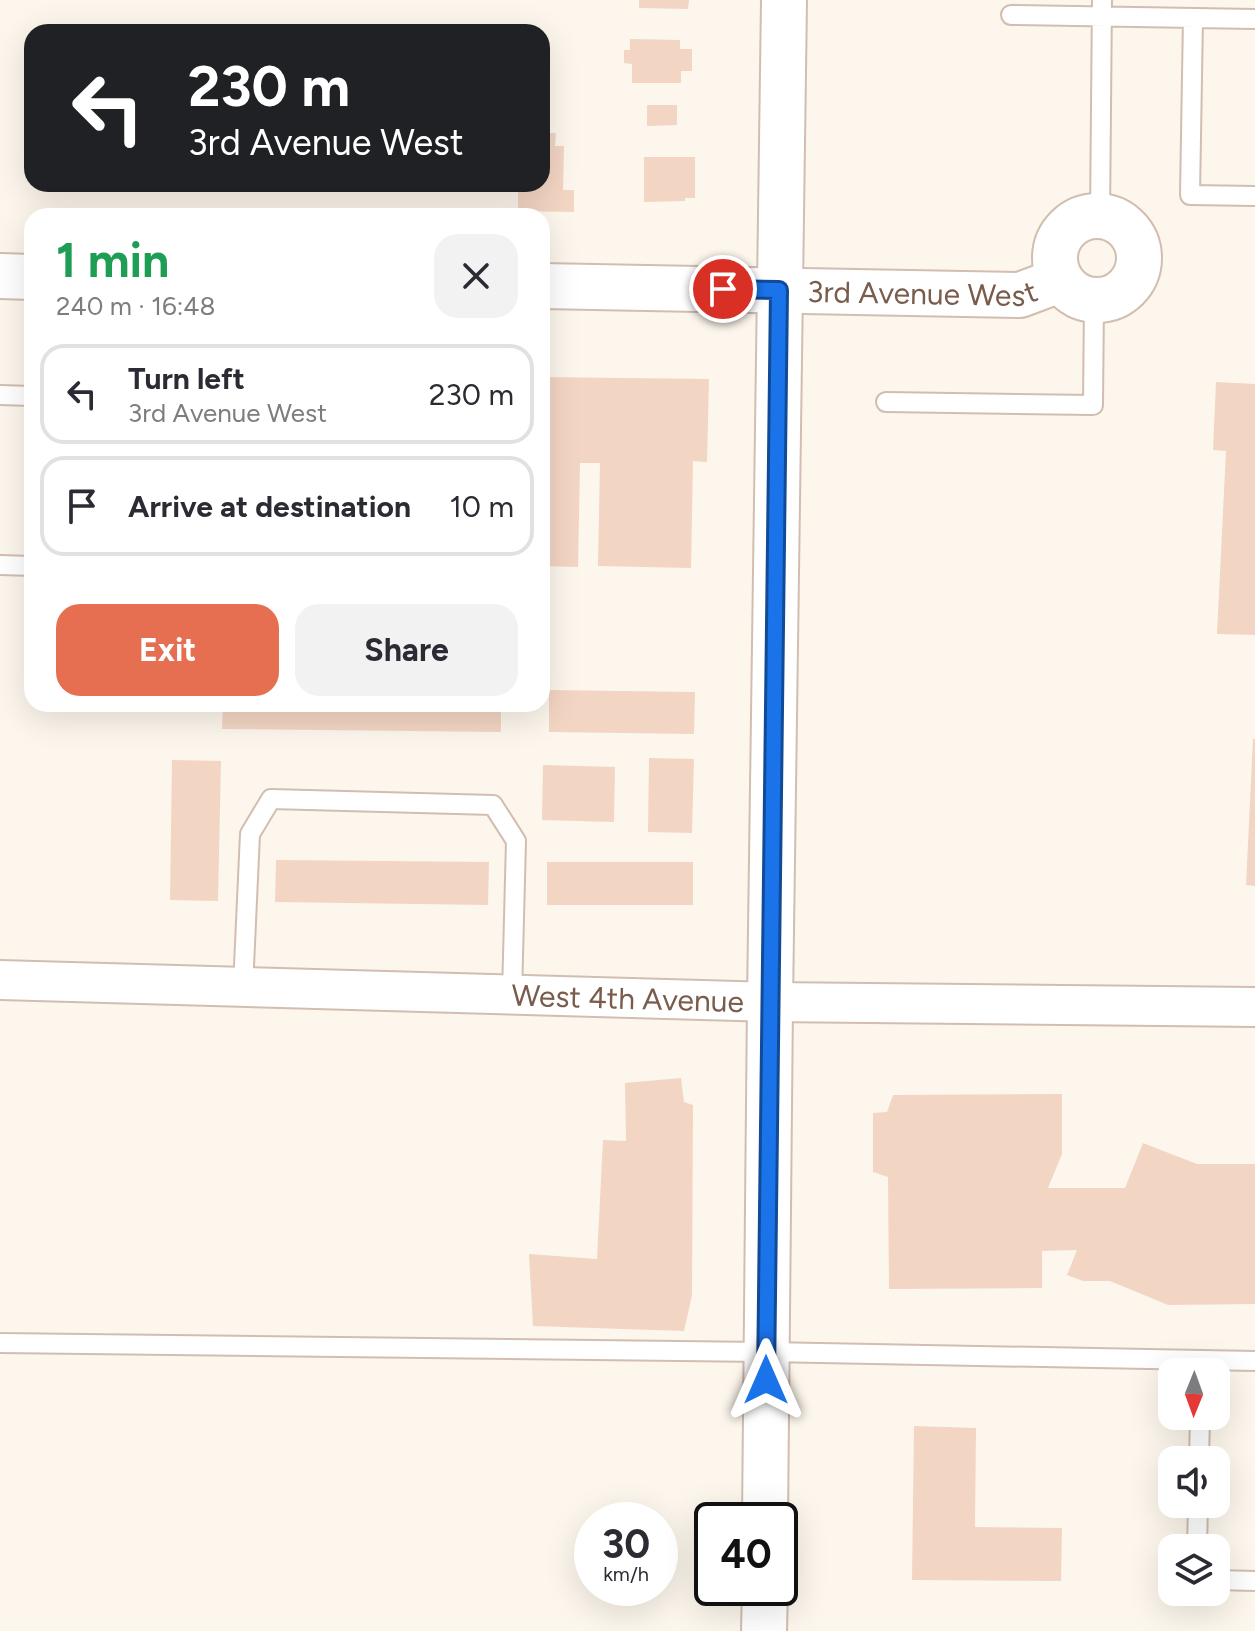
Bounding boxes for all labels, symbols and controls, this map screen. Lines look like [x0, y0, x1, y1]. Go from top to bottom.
text: 230 m [188, 53, 350, 120]
icon: left [56, 56, 160, 160]
text: 3rd Avenue West [188, 121, 464, 164]
text: 1 min [56, 231, 169, 289]
button: close [434, 234, 518, 318]
pin [689, 255, 757, 323]
icon: arrive [701, 267, 745, 311]
street label: 3rd Avenue West [807, 272, 1042, 314]
text: 240 m · 16:48 [56, 290, 215, 322]
text: Turn left [128, 360, 245, 397]
icon: left [60, 372, 104, 416]
text: 230 m [429, 376, 514, 413]
text: 3rd Avenue West [128, 397, 327, 429]
icon: arrive [60, 484, 104, 528]
text: Arrive at destination [128, 488, 411, 525]
text: 10 m [449, 488, 514, 525]
button: Exit [56, 604, 279, 696]
button: Share [295, 604, 518, 696]
street label: West 4th Avenue [511, 976, 744, 1020]
position arrow [724, 1338, 808, 1422]
north arrow [1158, 1358, 1230, 1430]
map controls [1158, 1358, 1230, 1606]
button: sound [1158, 1446, 1230, 1518]
speed limit sign: 40 [694, 1502, 798, 1606]
text: 30 [602, 1520, 650, 1568]
button: layers [1158, 1534, 1230, 1606]
text: km/h [603, 1562, 649, 1586]

